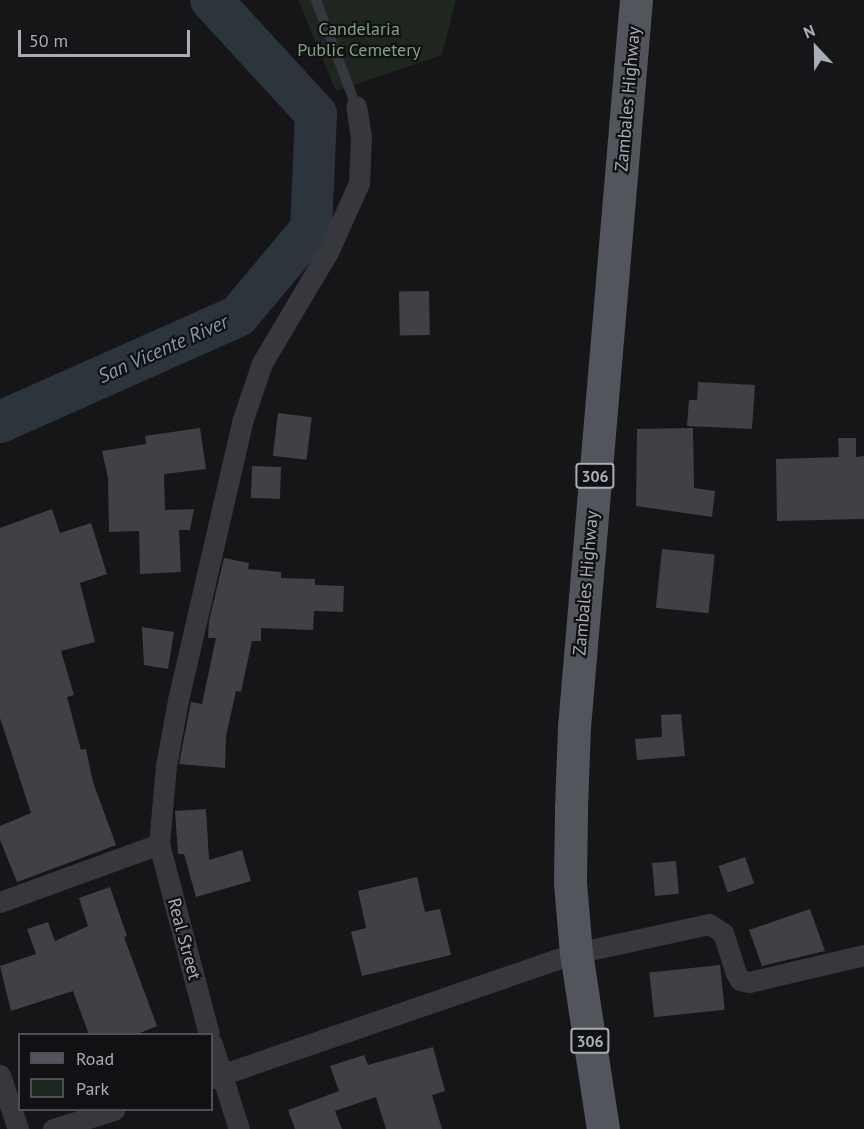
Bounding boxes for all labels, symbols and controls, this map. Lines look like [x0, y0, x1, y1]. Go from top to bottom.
scale bar [21, 18, 194, 56]
north arrow [786, 18, 846, 78]
park label: Candelaria Public Cemetery [297, 19, 421, 62]
text: N [801, 20, 818, 43]
street label: Zambales Highway [611, 26, 645, 172]
text: 50 m [29, 29, 68, 52]
water label: San Vicente River [94, 309, 232, 389]
road number: 306 [574, 463, 616, 489]
street label: Zambales Highway [569, 510, 603, 656]
street label: Real Street [163, 896, 205, 982]
road number: 306 [569, 1028, 611, 1054]
legend [18, 1033, 213, 1111]
text: Road [76, 1047, 114, 1070]
text: Park [76, 1077, 109, 1100]

